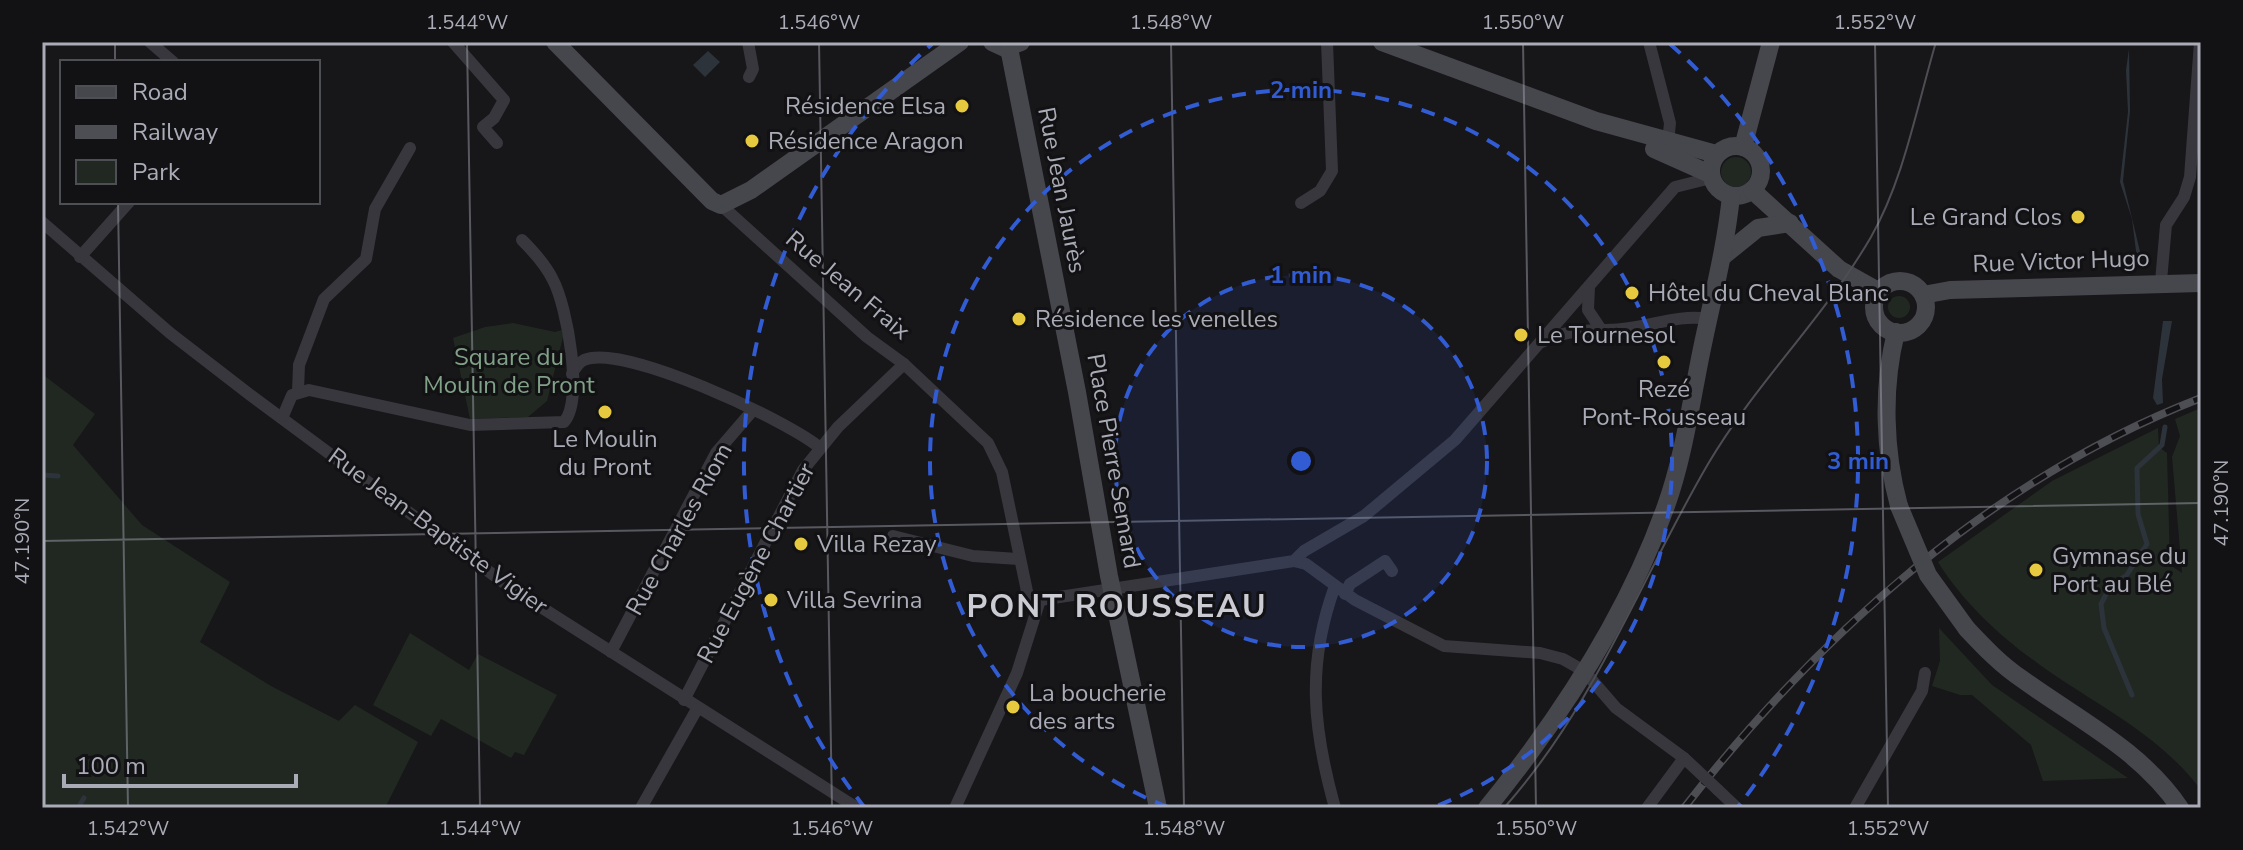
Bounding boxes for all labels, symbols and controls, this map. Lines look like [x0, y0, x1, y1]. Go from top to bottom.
text: 1.544°W [426, 9, 508, 36]
text: 1.546°W [778, 9, 860, 36]
text: 1.548°W [1130, 9, 1212, 36]
text: 1.550°W [1482, 9, 1564, 36]
text: 1.552°W [1834, 9, 1916, 36]
legend [60, 60, 320, 204]
text: 2 min [1270, 74, 1332, 106]
text: Road [132, 76, 188, 108]
place label: Résidence Elsa [785, 90, 946, 122]
marker: Résidence Elsa [953, 97, 971, 115]
street label: Rue Jean Jaurès [1030, 104, 1094, 276]
text: Railway [132, 116, 219, 148]
place label: Résidence Aragon [768, 125, 964, 157]
marker: Résidence Aragon [743, 132, 761, 150]
text: Park [132, 156, 181, 188]
place label: Le Grand Clos [1910, 201, 2062, 233]
marker: Le Grand Clos [2069, 208, 2087, 226]
street label: Rue Jean Fraix [779, 223, 917, 347]
street label: Rue Victor Hugo [1972, 242, 2150, 280]
text: 1 min [1270, 259, 1332, 291]
place label: Hôtel du Cheval Blanc [1648, 277, 1889, 309]
marker: Hôtel du Cheval Blanc [1623, 284, 1641, 302]
place label: Résidence les venelles [1035, 303, 1278, 335]
marker: Résidence les venelles [1010, 310, 1028, 328]
place label: Le Tournesol [1537, 319, 1675, 351]
marker: Le Tournesol [1512, 326, 1530, 344]
park label: Square du Moulin de Pront [423, 341, 595, 401]
street label: Place Pierre Semard [1079, 351, 1149, 571]
marker: Rezé Pont-Rousseau [1655, 353, 1673, 371]
place label: Rezé Pont-Rousseau [1582, 373, 1746, 433]
marker: Le Moulin du Pront [596, 403, 614, 421]
place label: Le Moulin du Pront [552, 423, 658, 483]
street label: Rue Charles Riom [618, 437, 740, 621]
street label: Rue Jean-Baptiste Vigier [322, 440, 555, 622]
text: 3 min [1827, 445, 1889, 477]
centre of rings [1287, 447, 1315, 475]
street label: Rue Eugène Chartier [690, 457, 823, 669]
text: 47.190°N [2208, 460, 2235, 546]
text: 47.190°N [9, 498, 36, 584]
place label: Villa Rezay [816, 528, 937, 560]
marker: Villa Rezay [792, 535, 810, 553]
place label: Gymnase du Port au Blé [2052, 540, 2187, 600]
marker: Gymnase du Port au Blé [2027, 561, 2045, 579]
place label: Villa Sevrina [786, 584, 922, 616]
district label: PONT ROUSSEAU [966, 585, 1268, 628]
marker: Villa Sevrina [762, 591, 780, 609]
place label: La boucherie des arts [1029, 677, 1166, 737]
marker: La boucherie des arts [1004, 698, 1022, 716]
scale bar [64, 738, 296, 788]
text: 100 m [76, 750, 146, 782]
text: 1.542°W [87, 815, 169, 842]
text: 1.544°W [439, 815, 521, 842]
text: 1.546°W [791, 815, 873, 842]
text: 1.548°W [1143, 815, 1225, 842]
text: 1.550°W [1495, 815, 1577, 842]
text: 1.552°W [1847, 815, 1929, 842]

